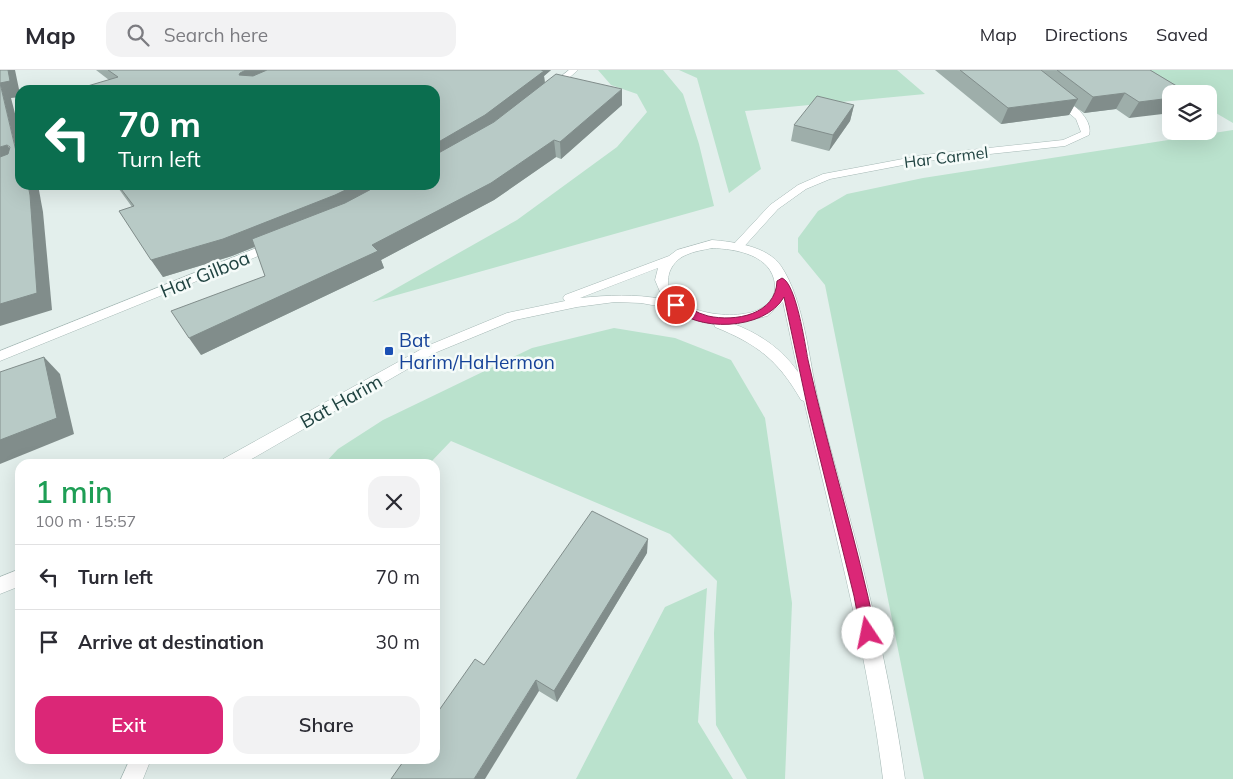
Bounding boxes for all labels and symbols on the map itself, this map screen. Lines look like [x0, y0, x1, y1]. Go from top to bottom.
street label: Har Carmel [903, 142, 989, 172]
street label: Har Gilboa [157, 245, 253, 303]
pin [655, 284, 697, 326]
place label: Bat Harim/HaHermon [399, 328, 555, 374]
marker: Bat Harim/HaHermon [383, 345, 395, 357]
street label: Bat Harim [296, 369, 386, 433]
position arrow [841, 606, 893, 658]

